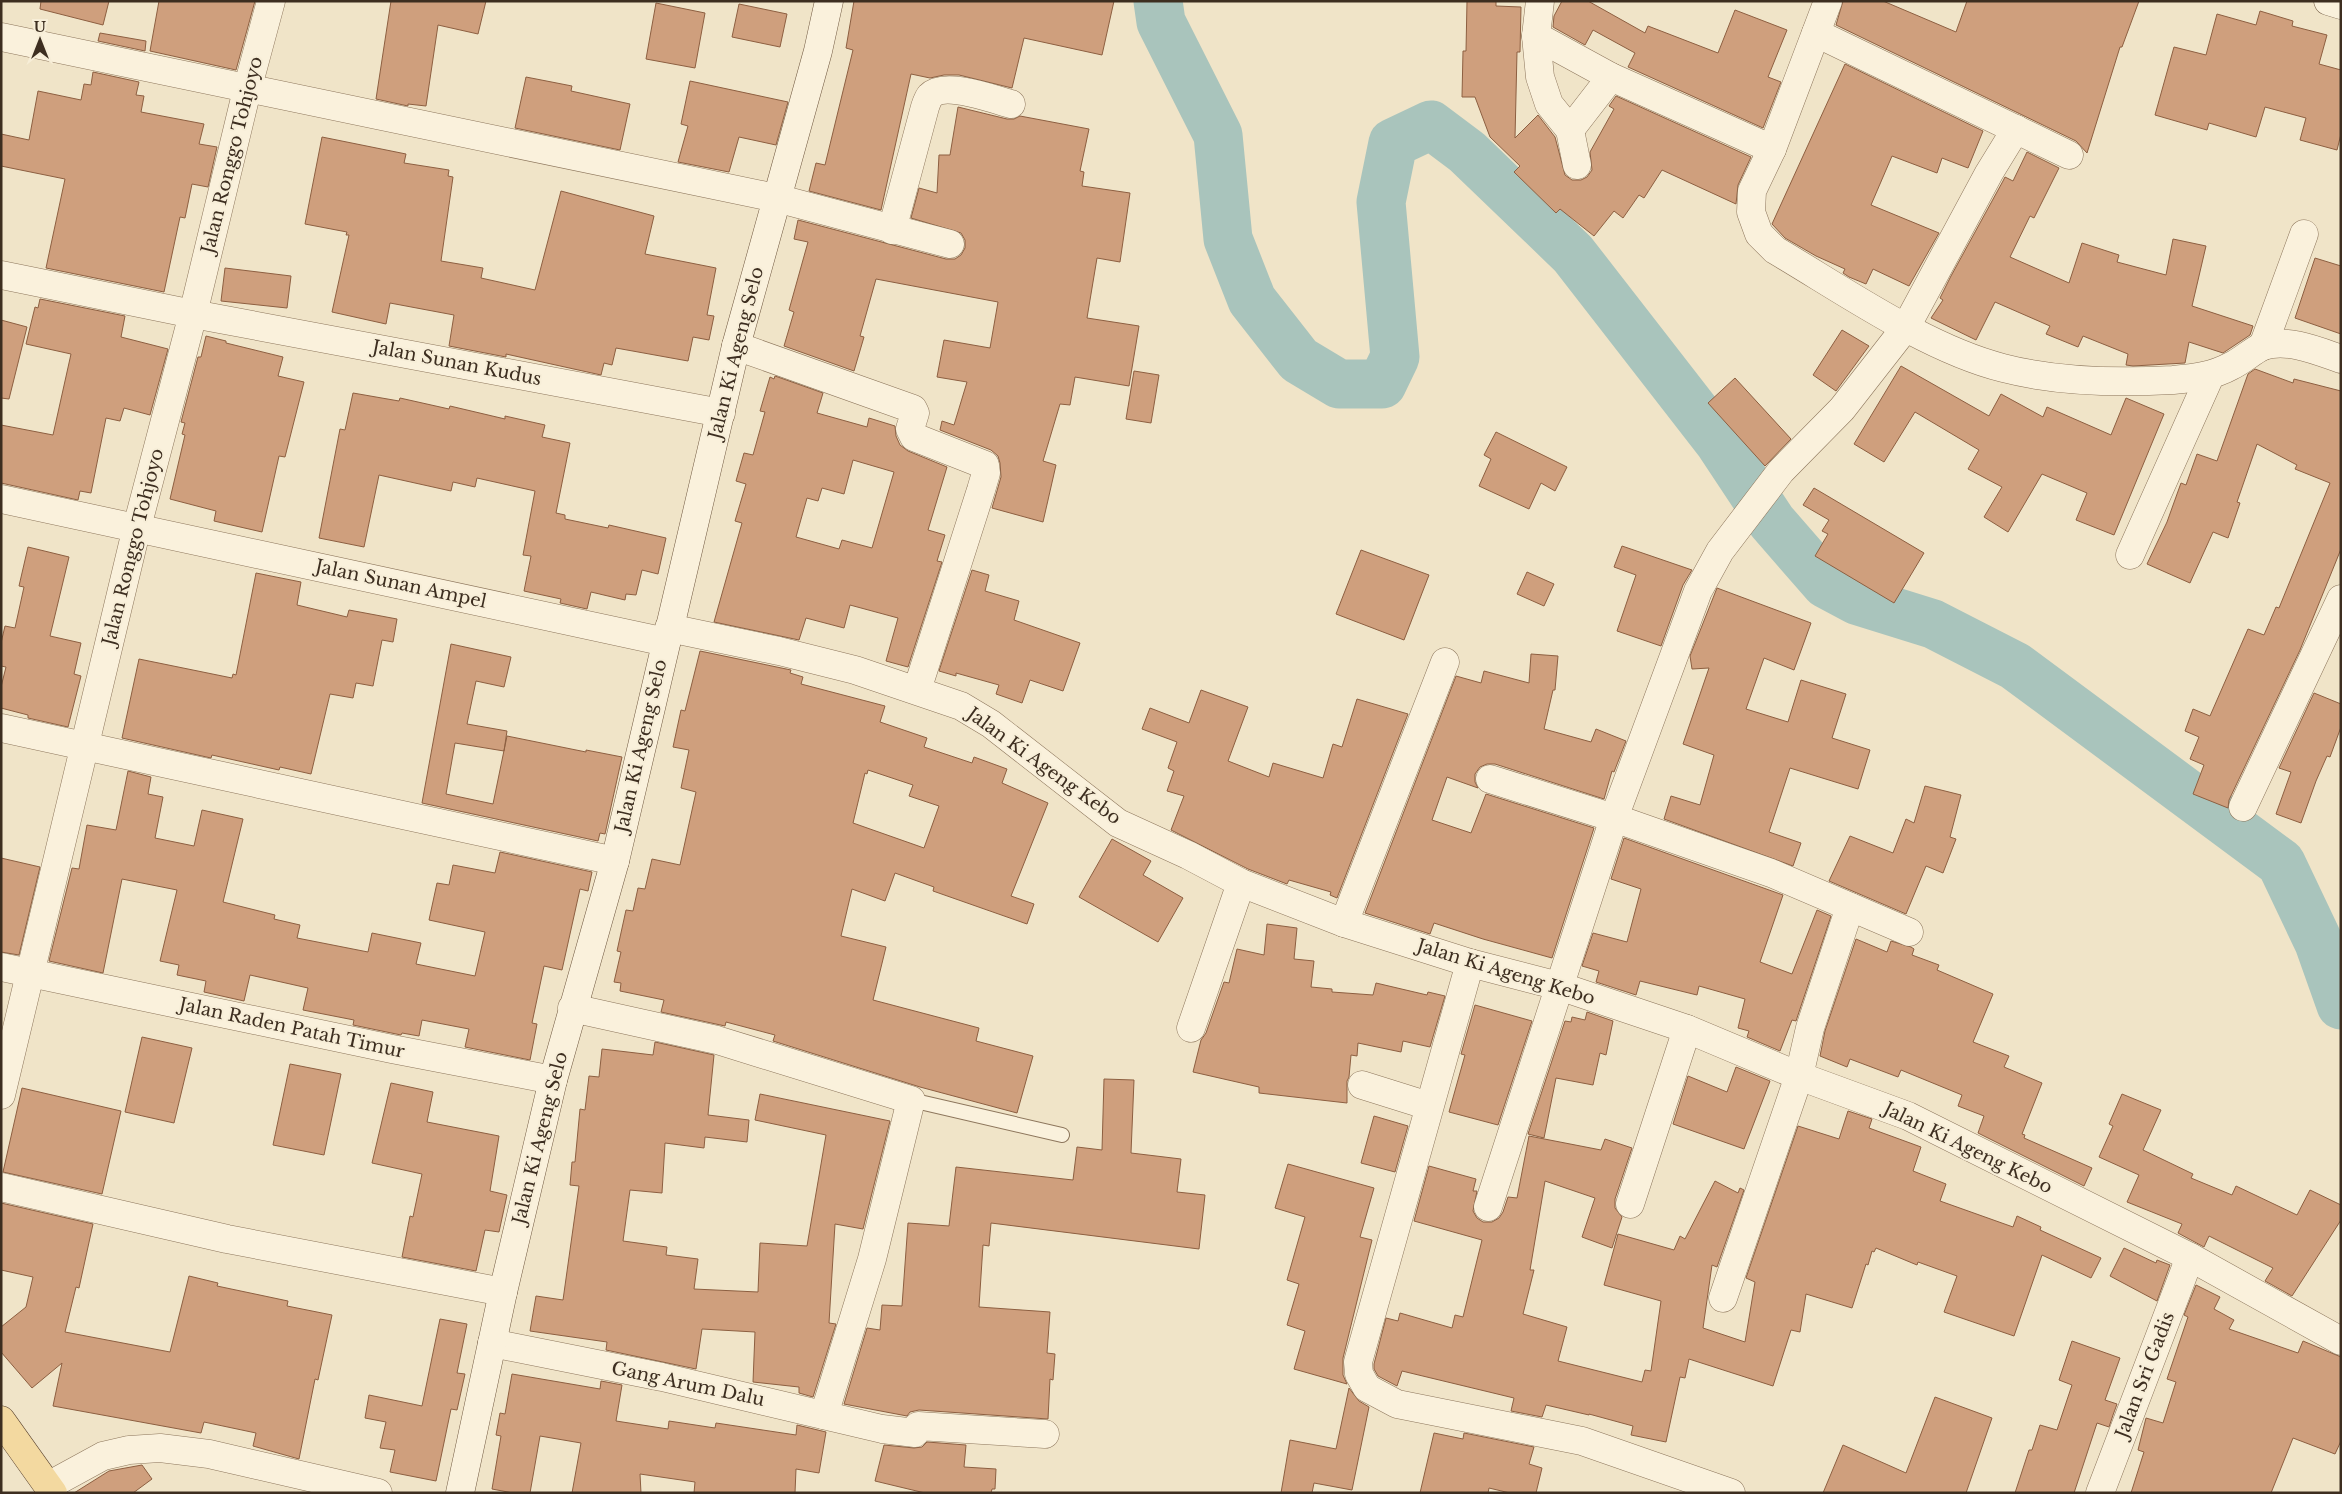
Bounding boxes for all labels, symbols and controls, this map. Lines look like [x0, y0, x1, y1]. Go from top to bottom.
north arrow [15, 15, 65, 65]
text: U [34, 18, 47, 36]
street label: Jalan Ronggo Tohjoyo [196, 54, 267, 258]
street label: Jalan Ki Ageng Selo [703, 264, 768, 444]
street label: Jalan Sunan Kudus [369, 335, 543, 390]
street label: Jalan Ronggo Tohjoyo [97, 446, 168, 650]
street label: Jalan Sunan Ampel [311, 555, 489, 613]
street label: Jalan Ki Ageng Selo [610, 657, 672, 837]
street label: Jalan Ki Ageng Kebo [961, 702, 1125, 829]
street label: Jalan Ki Ageng Kebo [1412, 934, 1598, 1010]
street label: Jalan Raden Patah Timur [175, 993, 407, 1063]
street label: Jalan Ki Ageng Selo [507, 1049, 572, 1229]
street label: Jalan Ki Ageng Kebo [1878, 1097, 2056, 1198]
street label: Jalan Sri Gadis [2110, 1309, 2179, 1443]
street label: Gang Arum Dalu [610, 1357, 766, 1411]

